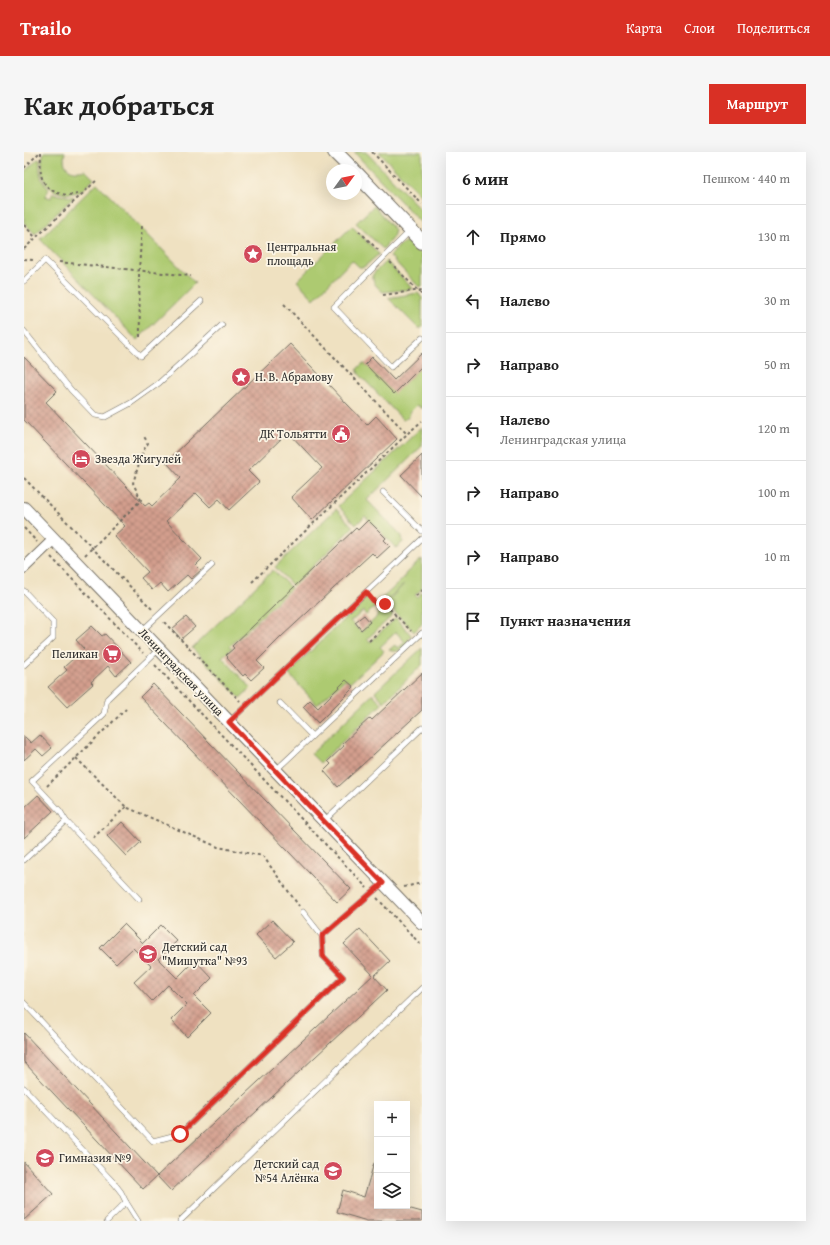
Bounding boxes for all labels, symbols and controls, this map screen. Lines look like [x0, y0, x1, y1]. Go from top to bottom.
text: Trailo [20, 14, 71, 42]
text: Карта [626, 18, 662, 38]
text: Слои [684, 18, 715, 38]
text: Поделиться [737, 18, 810, 38]
text: Как добраться [24, 84, 214, 125]
button: Маршрут [709, 84, 806, 124]
north arrow [326, 164, 362, 200]
text: 6 мин [462, 166, 508, 191]
text: Пешком · 440 m [703, 169, 790, 188]
icon: ahead [462, 226, 484, 248]
text: Прямо [500, 226, 546, 247]
text: 130 m [758, 227, 790, 246]
place label: Центральная площадь [267, 238, 336, 269]
place icon: Центральная площадь [242, 243, 264, 265]
icon: left [462, 290, 484, 312]
text: Налево [500, 290, 550, 311]
text: 30 m [764, 291, 790, 310]
icon: right [462, 354, 484, 376]
text: Направо [500, 354, 559, 375]
text: 50 m [764, 355, 790, 374]
place icon: Н. В. Абрамову [230, 366, 252, 388]
place label: Н. В. Абрамову [255, 368, 333, 385]
text: Налево [500, 409, 550, 430]
icon: left [462, 418, 484, 440]
text: 120 m [758, 419, 790, 438]
public building icon: ДК Тольятти [330, 423, 352, 445]
place label: ДК Тольятти [258, 425, 327, 442]
text: Ленинградская улица [500, 430, 626, 449]
hotel icon: Звезда Жигулей [70, 448, 92, 470]
place label: Звезда Жигулей [95, 450, 181, 467]
icon: right [462, 482, 484, 504]
text: Направо [500, 482, 559, 503]
text: 100 m [758, 483, 790, 502]
icon: right [462, 546, 484, 568]
text: Направо [500, 546, 559, 567]
text: 10 m [764, 547, 790, 566]
route end [376, 595, 394, 613]
icon: arrive [462, 610, 484, 632]
text: Пункт назначения [500, 610, 631, 631]
street label: Ленинградская улица [135, 624, 228, 720]
supermarket icon: Пеликан [101, 643, 123, 665]
place label: Пеликан [52, 645, 98, 662]
place label: Детский сад "Мишутка" №93 [161, 938, 248, 969]
school or university icon: Детский сад "Мишутка" №93 [137, 943, 159, 965]
map controls [374, 1101, 410, 1209]
button: + [374, 1101, 410, 1137]
route start [171, 1125, 189, 1143]
button: − [374, 1137, 410, 1173]
school or university icon: Гимназия №9 [34, 1147, 56, 1169]
place label: Гимназия №9 [59, 1149, 132, 1166]
place label: Детский сад №54 Алёнка [253, 1155, 319, 1186]
school or university icon: Детский сад №54 Алёнка [322, 1160, 344, 1182]
button: layers [374, 1173, 410, 1209]

